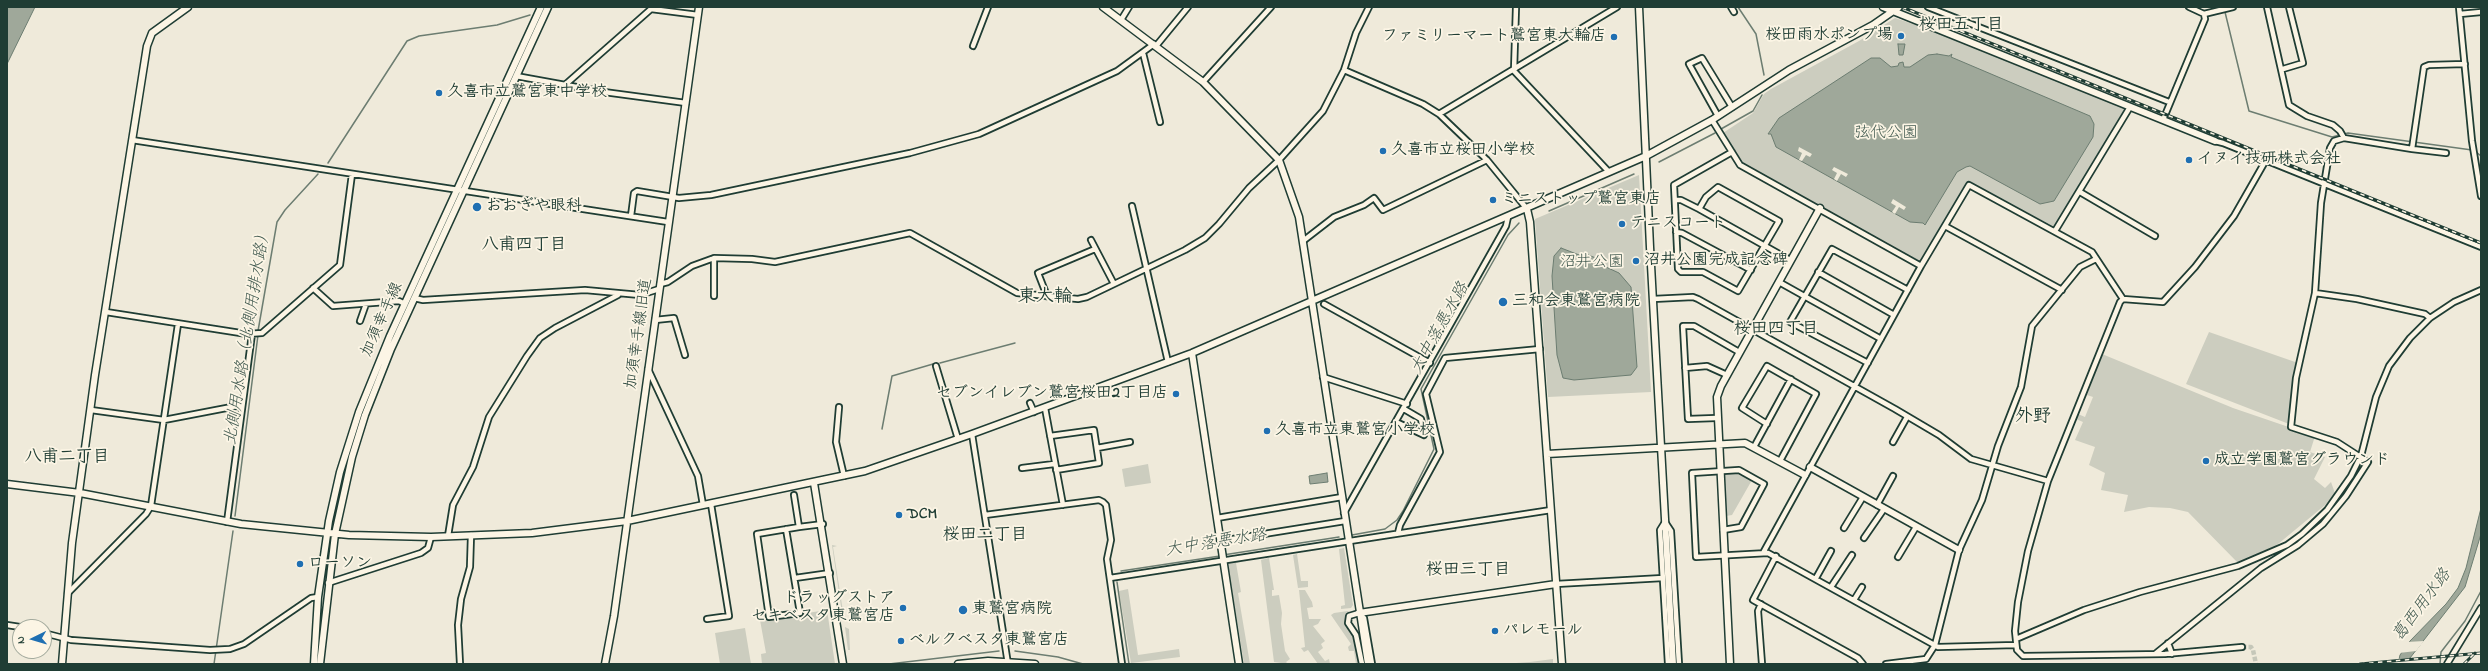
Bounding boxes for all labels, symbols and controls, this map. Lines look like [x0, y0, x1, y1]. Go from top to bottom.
district label: 桜田五丁目 [1919, 16, 2003, 36]
place label: 桜田雨水ポンプ場 [1765, 26, 1893, 46]
place label: ファミリーマート鷲宮東大輪店 [1382, 27, 1606, 47]
marker: 桜田雨水ポンプ場 [1896, 31, 1906, 41]
marker: ファミリーマート鷲宮東大輪店 [1609, 32, 1619, 42]
place label: 久喜市立鷲宮東中学校 [447, 83, 607, 103]
marker: 久喜市立鷲宮東中学校 [434, 88, 444, 98]
park label: 弦代公園 [1854, 124, 1918, 144]
place label: 久喜市立桜田小学校 [1391, 141, 1535, 161]
marker: 久喜市立桜田小学校 [1378, 146, 1388, 156]
place label: イヌイ技研株式会社 [2197, 150, 2341, 170]
marker: イヌイ技研株式会社 [2184, 155, 2194, 165]
place label: ミニストップ鷲宮東店 [1501, 190, 1661, 210]
marker: ミニストップ鷲宮東店 [1488, 195, 1498, 205]
place label: おおぎや眼科 [486, 197, 582, 217]
marker: おおぎや眼科 [471, 201, 483, 213]
place label: テニスコート [1630, 214, 1726, 234]
marker: テニスコート [1617, 219, 1627, 229]
water label: 北側用水路（北側用排水路） [222, 225, 276, 447]
district label: 八甫四丁目 [482, 236, 566, 256]
place label: 沼井公園完成記念碑 [1644, 251, 1788, 271]
park label: 沼井公園 [1560, 253, 1624, 273]
marker: 沼井公園完成記念碑 [1631, 256, 1641, 266]
street label: 加須幸手線旧道 [623, 277, 657, 391]
water label: 大中落悪水路 [1407, 279, 1475, 379]
street label: 加須幸手線 [358, 280, 408, 360]
district label: 東大輪 [1018, 287, 1072, 309]
place label: 三和会東鷲宮病院 [1512, 292, 1640, 312]
marker: 三和会東鷲宮病院 [1497, 296, 1509, 308]
district label: 桜田四丁目 [1734, 320, 1818, 340]
place label: セブンイレブン鷲宮桜田2丁目店 [936, 384, 1168, 404]
marker: セブンイレブン鷲宮桜田2丁目店 [1171, 389, 1181, 399]
district label: 外野 [2015, 407, 2051, 429]
place label: 久喜市立東鷲宮小学校 [1275, 421, 1435, 441]
marker: 久喜市立東鷲宮小学校 [1262, 426, 1272, 436]
district label: 八甫二丁目 [25, 448, 109, 468]
place label: 成立学園鷲宮グラウンド [2214, 451, 2390, 471]
marker: 成立学園鷲宮グラウンド [2201, 456, 2211, 466]
place label: DCM [907, 505, 937, 525]
marker: DCM [894, 510, 904, 520]
district label: 桜田二丁目 [943, 526, 1027, 546]
water label: 大中落悪水路 [1164, 526, 1268, 562]
place label: ローソン [308, 554, 372, 574]
marker: ローソン [295, 559, 305, 569]
district label: 桜田三丁目 [1426, 561, 1510, 581]
water label: 葛西用水路 [2389, 566, 2457, 646]
place label: ドラッグストア セキベスタ東鷲宮店 [751, 589, 895, 627]
place label: 東鷲宮病院 [972, 600, 1052, 620]
marker: ドラッグストア セキベスタ東鷲宮店 [898, 603, 908, 613]
marker: 東鷲宮病院 [957, 604, 969, 616]
north arrow [12, 619, 52, 659]
place label: パレモール [1503, 621, 1583, 641]
marker: パレモール [1490, 626, 1500, 636]
place label: ベルクベスタ東鷲宮店 [909, 631, 1069, 651]
text: N [13, 636, 29, 644]
marker: ベルクベスタ東鷲宮店 [896, 636, 906, 646]

